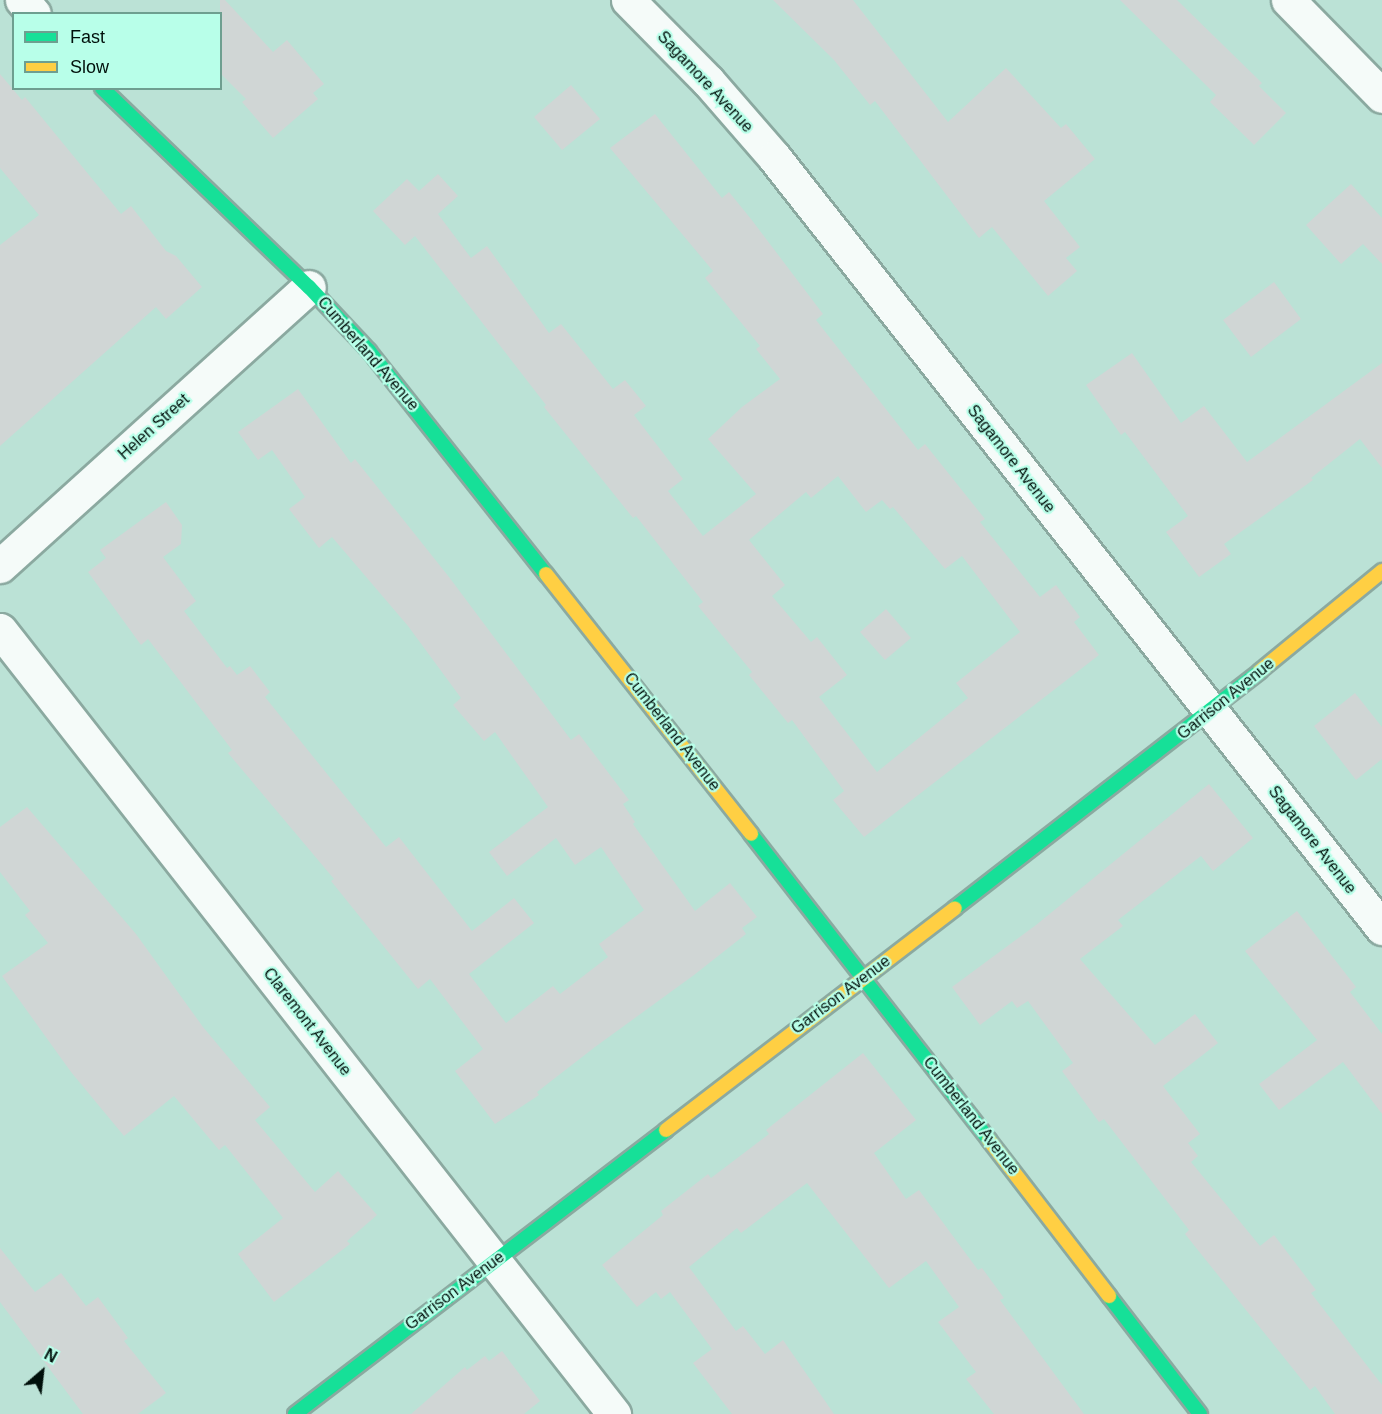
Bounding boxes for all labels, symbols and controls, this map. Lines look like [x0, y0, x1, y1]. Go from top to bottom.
legend [12, 12, 222, 90]
text: Fast [70, 27, 105, 47]
street label: Sagamore Avenue [653, 27, 757, 137]
text: Slow [70, 57, 109, 77]
street label: Cumberland Avenue [313, 293, 423, 415]
street label: Helen Street [115, 390, 193, 464]
street label: Sagamore Avenue [963, 401, 1059, 517]
street label: Garrison Avenue [1173, 654, 1279, 744]
street label: Cumberland Avenue [620, 669, 724, 795]
street label: Sagamore Avenue [1264, 782, 1360, 898]
street label: Garrison Avenue [787, 951, 895, 1039]
street label: Claremont Avenue [259, 964, 355, 1080]
street label: Cumberland Avenue [919, 1053, 1023, 1179]
street label: Garrison Avenue [401, 1247, 509, 1335]
north arrow [12, 1342, 72, 1402]
text: N [42, 1345, 60, 1366]

